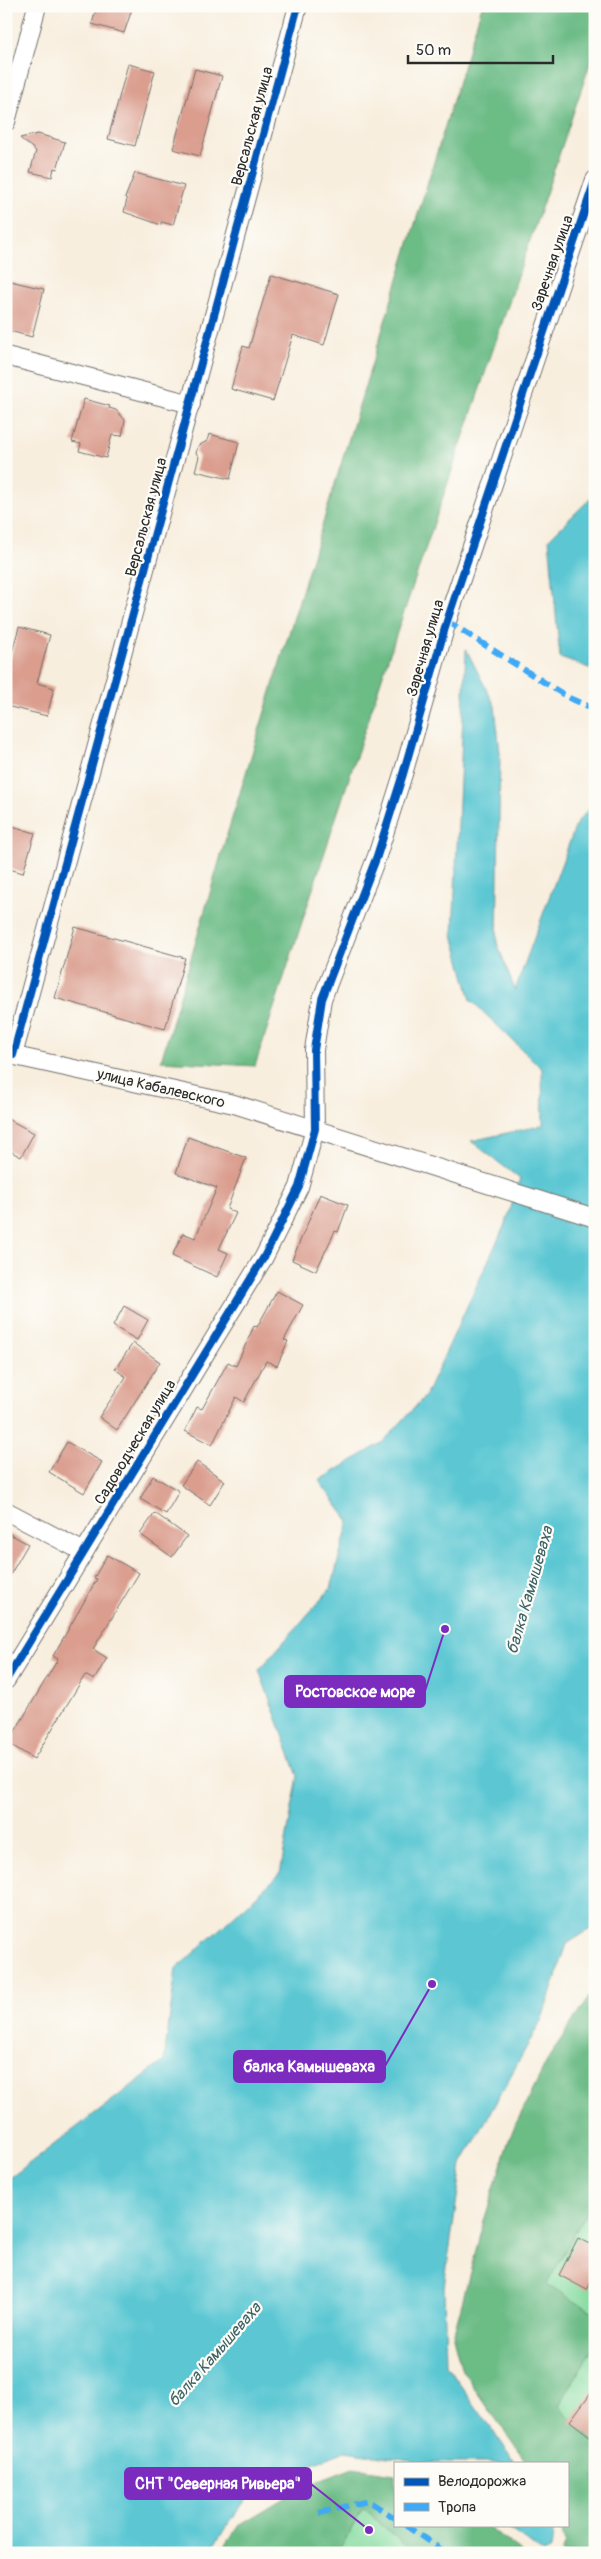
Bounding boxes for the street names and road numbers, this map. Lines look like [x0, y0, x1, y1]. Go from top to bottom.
street label: Версальская улица [227, 65, 277, 188]
street label: Заречная улица [527, 213, 578, 314]
street label: Версальская улица [121, 456, 171, 579]
street label: Заречная улица [403, 597, 448, 699]
street label: улица Кабалевского [94, 1064, 227, 1112]
street label: Садоводческая улица [91, 1376, 180, 1508]

